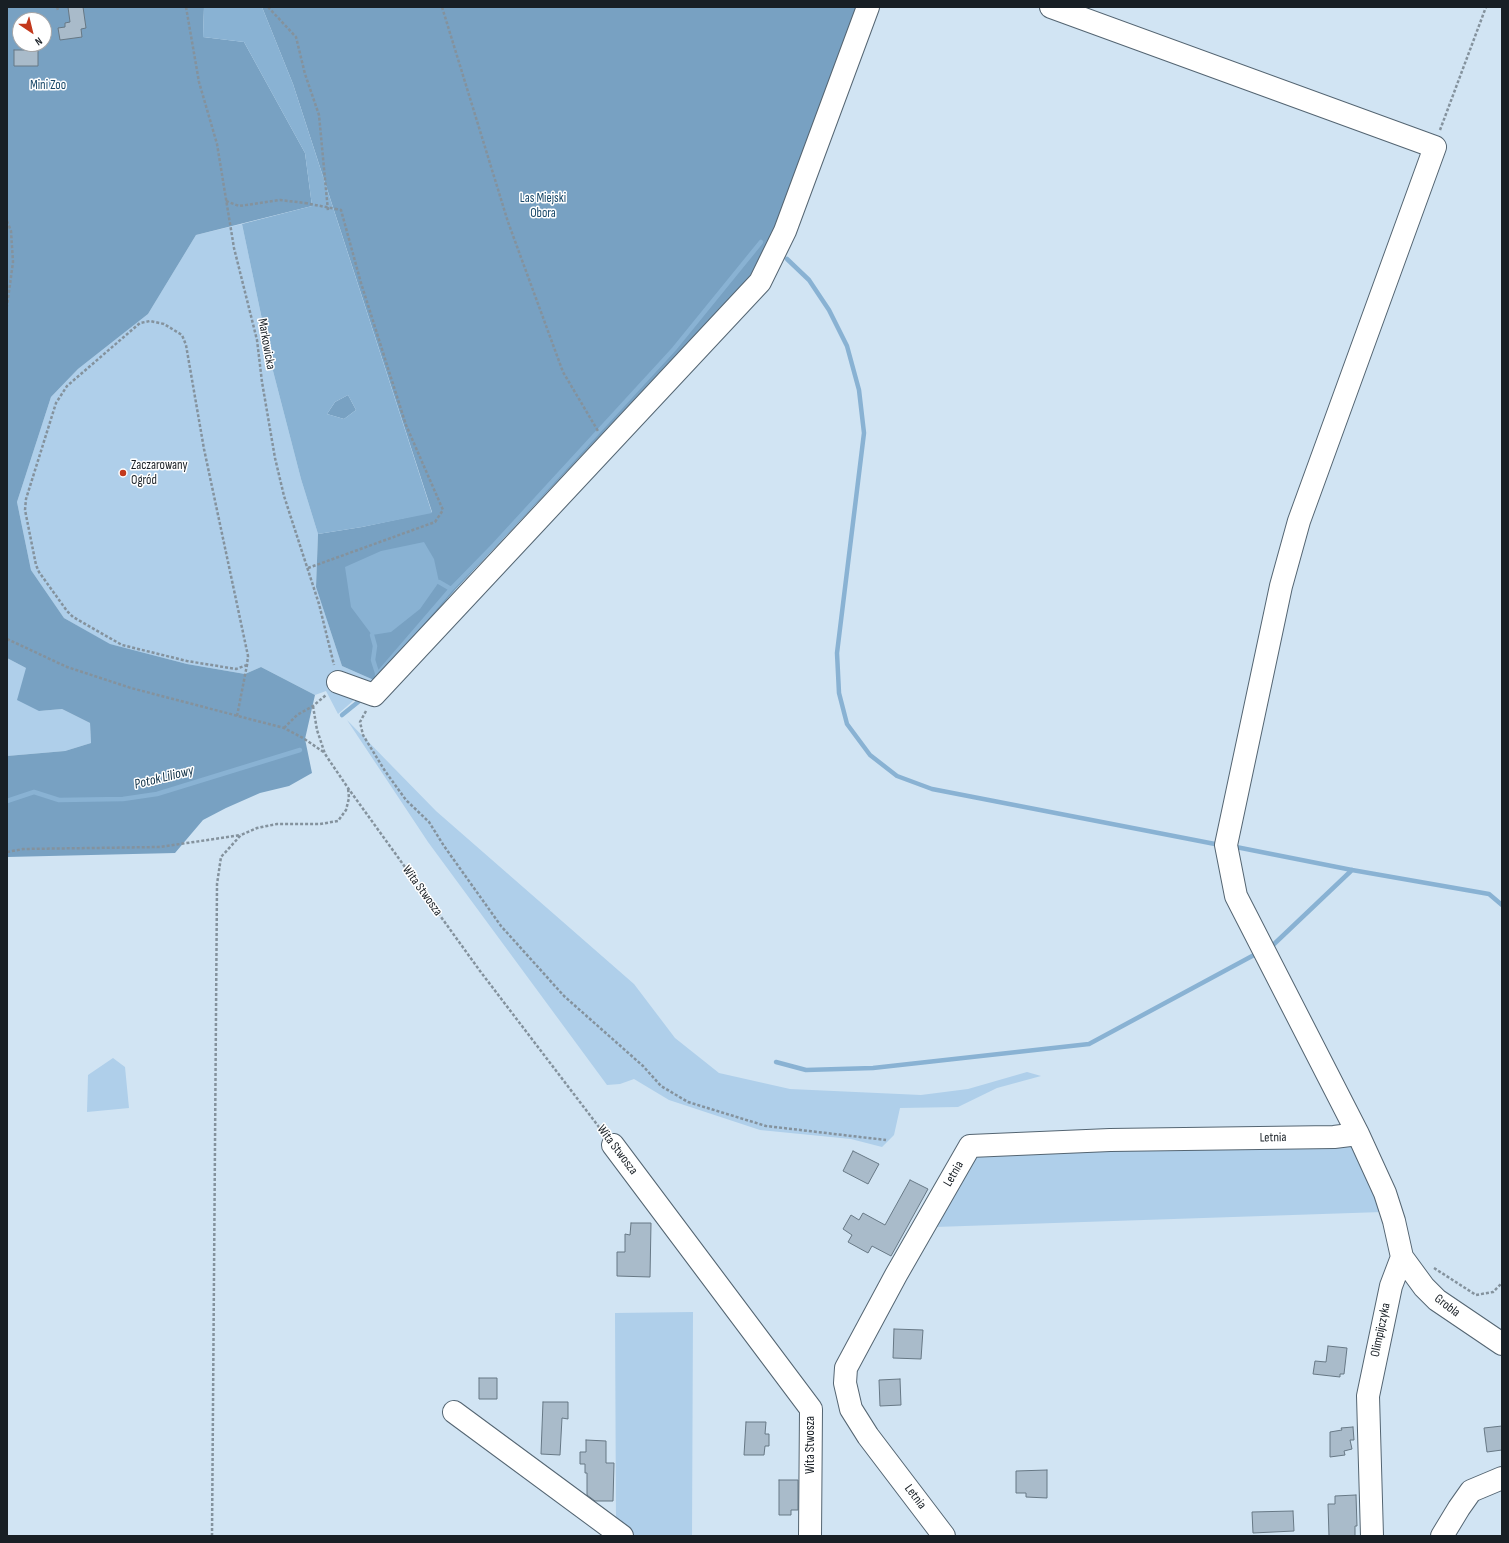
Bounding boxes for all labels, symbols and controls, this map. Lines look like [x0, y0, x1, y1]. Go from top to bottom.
north arrow [12, 12, 52, 52]
text: N [32, 34, 45, 48]
park label: Mini Zoo [30, 78, 66, 94]
park label: Las Miejski Obora [520, 191, 566, 222]
street label: Markowicka [254, 317, 278, 371]
place label: Zaczarowany Ogród [131, 458, 188, 489]
marker: Zaczarowany Ogród [118, 468, 128, 478]
water label: Potok Liliowy [133, 763, 195, 793]
street label: Wita Stwosza [399, 863, 445, 919]
street label: Wita Stwosza [593, 1122, 641, 1178]
street label: Letnia [1259, 1130, 1287, 1146]
street label: Letnia [941, 1158, 967, 1190]
street label: Grobla [1431, 1291, 1463, 1321]
street label: Olimpijczyka [1368, 1302, 1394, 1358]
street label: Wita Stwosza [803, 1416, 819, 1474]
street label: Letnia [901, 1482, 929, 1512]

